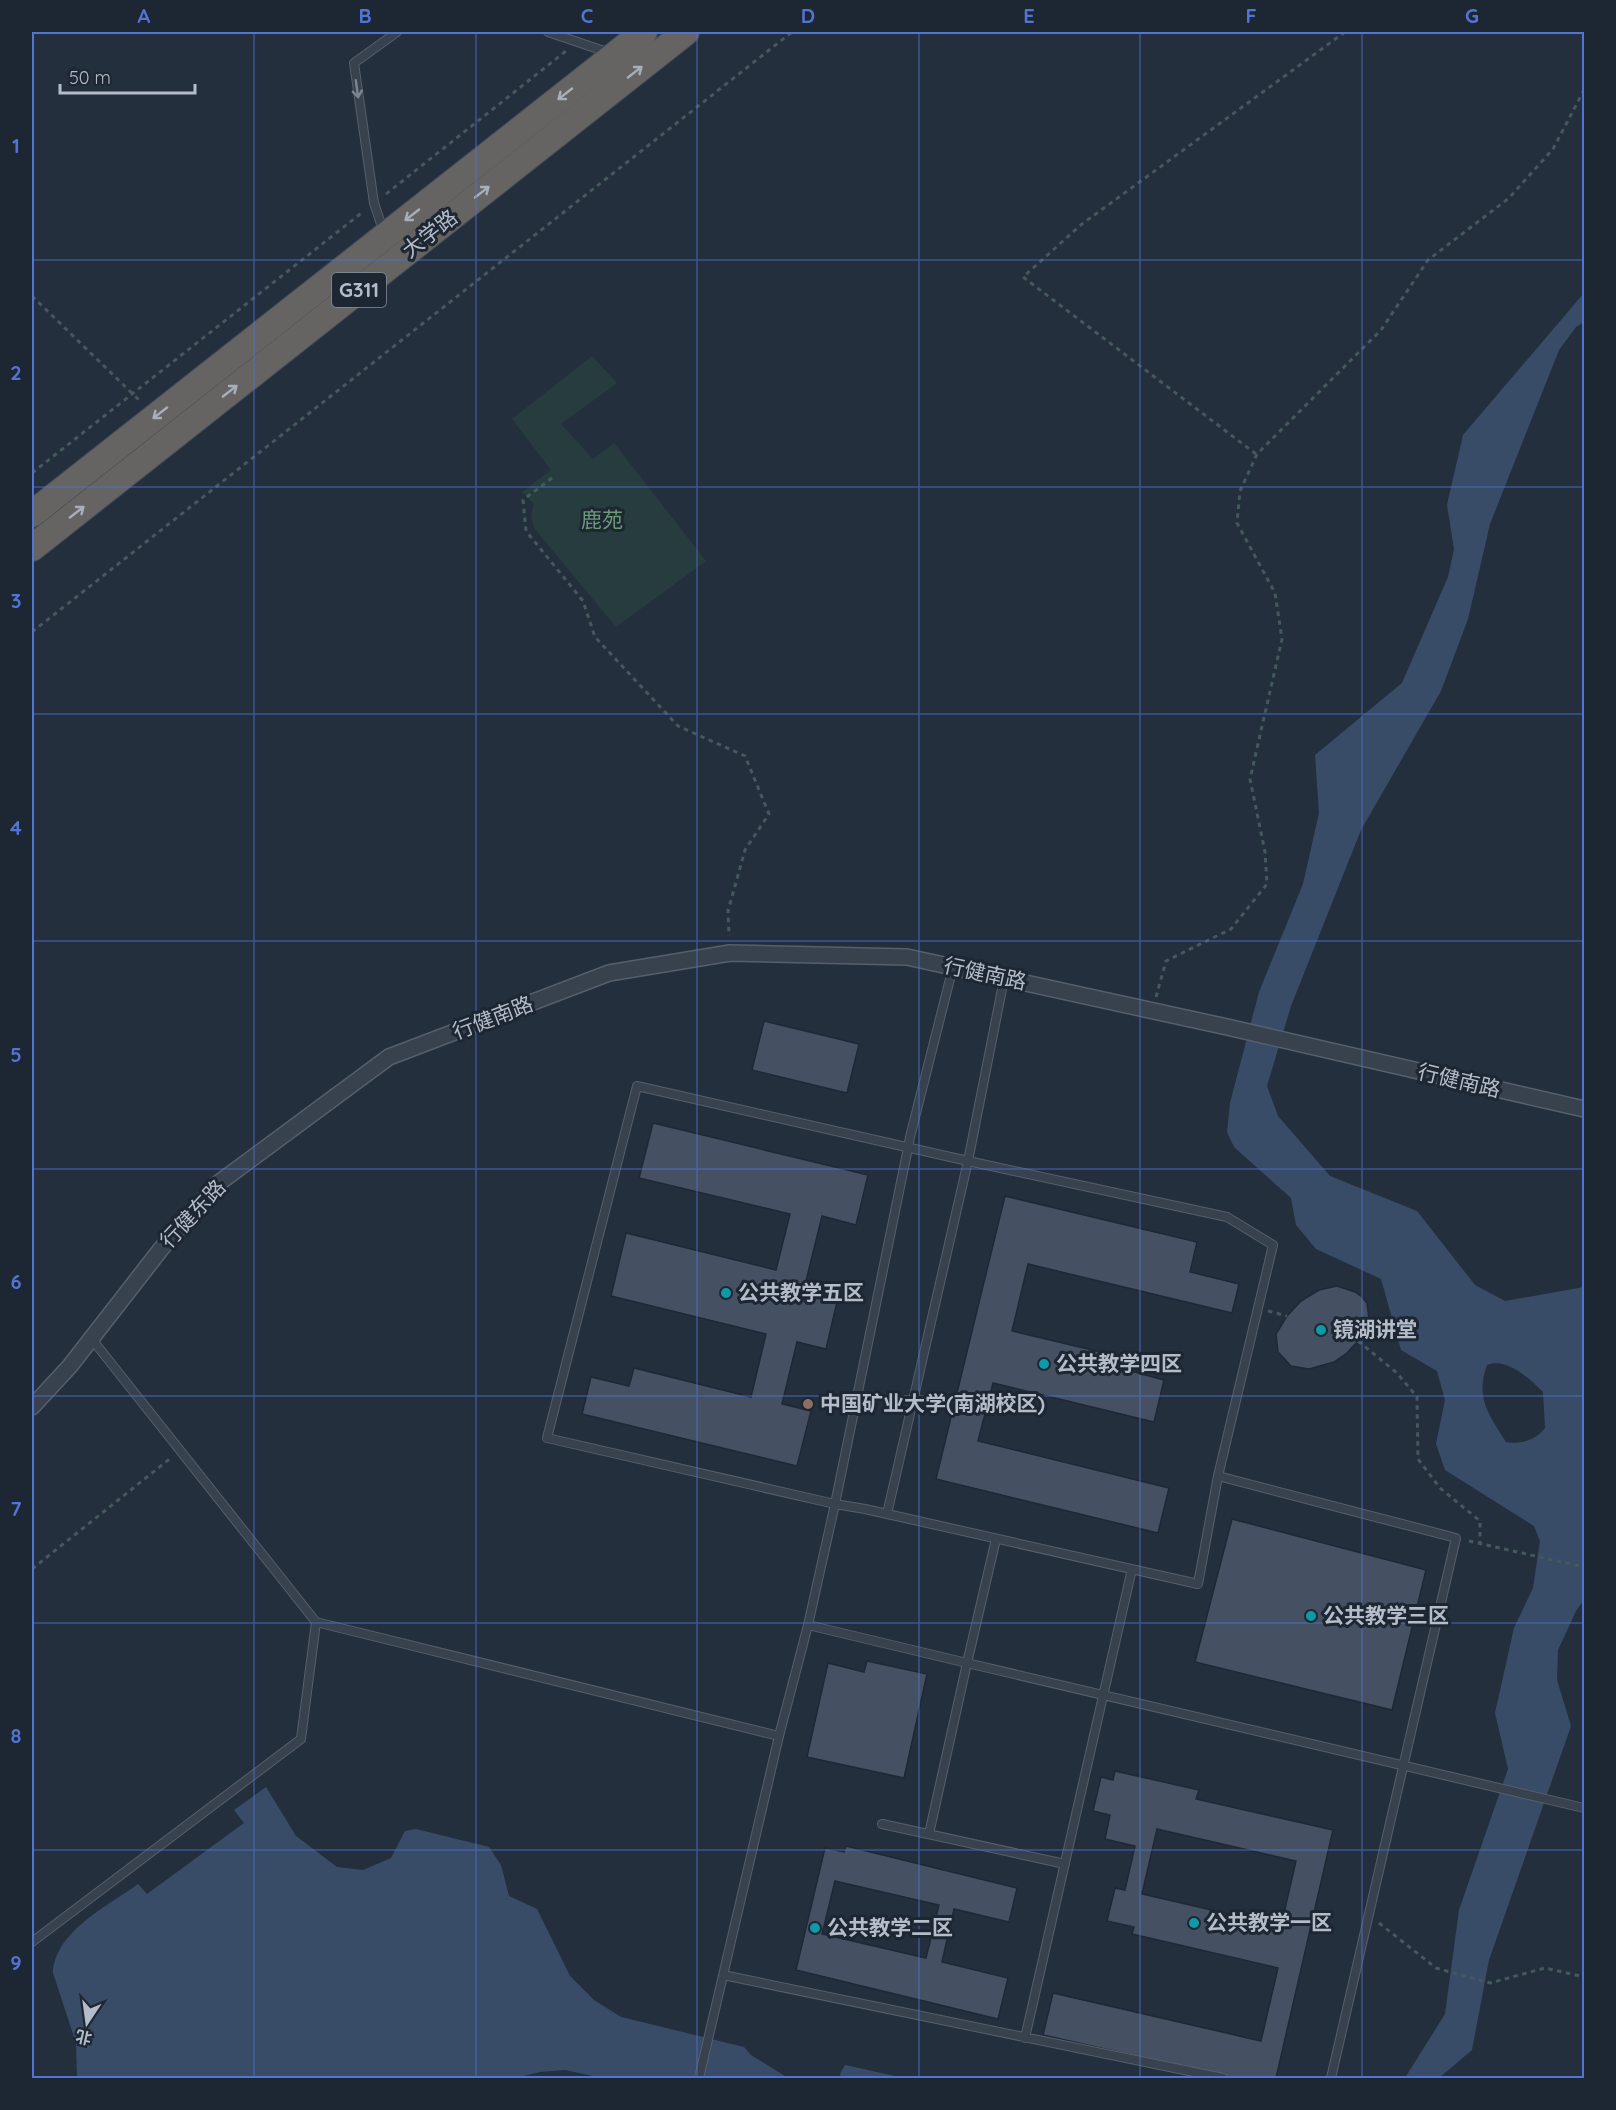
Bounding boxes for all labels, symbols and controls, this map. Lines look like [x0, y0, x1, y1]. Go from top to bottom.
text: A [138, 3, 151, 28]
text: B [358, 3, 372, 28]
text: C [581, 3, 594, 28]
text: D [801, 3, 815, 28]
text: E [1023, 3, 1035, 28]
text: F [1245, 3, 1257, 28]
text: G [1465, 3, 1479, 28]
scale bar [60, 57, 195, 95]
one-way arrow [627, 65, 643, 78]
text: 50 m [69, 66, 111, 89]
one-way arrow [352, 79, 363, 98]
one-way arrow [557, 87, 573, 100]
text: 1 [12, 133, 20, 158]
one-way arrow [474, 186, 490, 199]
street label: 大学路 [397, 204, 462, 263]
one-way arrow [404, 208, 420, 221]
road number: G311 [332, 273, 386, 307]
text: 2 [10, 360, 22, 385]
one-way arrow [222, 385, 238, 398]
one-way arrow [152, 407, 168, 420]
one-way arrow [69, 506, 85, 519]
park label: 鹿苑 [581, 506, 623, 532]
text: 3 [11, 588, 21, 613]
text: 4 [10, 815, 22, 840]
street label: 行健南路 [941, 952, 1029, 994]
street label: 行健南路 [449, 990, 537, 1044]
text: 5 [10, 1042, 22, 1067]
street label: 行健南路 [1415, 1058, 1503, 1102]
street label: 行健东路 [154, 1174, 230, 1253]
text: 6 [10, 1269, 22, 1294]
place label: 公共教学五区 [738, 1279, 864, 1305]
marker: 公共教学五区 [719, 1286, 733, 1300]
place label: 镜湖讲堂 [1333, 1316, 1417, 1342]
marker: 镜湖讲堂 [1314, 1323, 1328, 1337]
place label: 公共教学四区 [1056, 1350, 1182, 1376]
marker: 公共教学四区 [1037, 1357, 1051, 1371]
place label: 中国矿业大学(南湖校区) [820, 1390, 1045, 1416]
marker: 中国矿业大学(南湖校区) [801, 1397, 815, 1411]
text: 7 [11, 1496, 22, 1521]
place label: 公共教学三区 [1323, 1602, 1449, 1628]
marker: 公共教学三区 [1304, 1609, 1318, 1623]
text: 8 [11, 1723, 22, 1748]
place label: 公共教学一区 [1206, 1909, 1332, 1935]
place label: 公共教学二区 [827, 1914, 953, 1940]
marker: 公共教学一区 [1187, 1916, 1201, 1930]
marker: 公共教学二区 [808, 1921, 822, 1935]
text: 9 [10, 1950, 22, 1975]
north arrow [57, 1993, 117, 2053]
text: 北 [74, 2026, 94, 2049]

